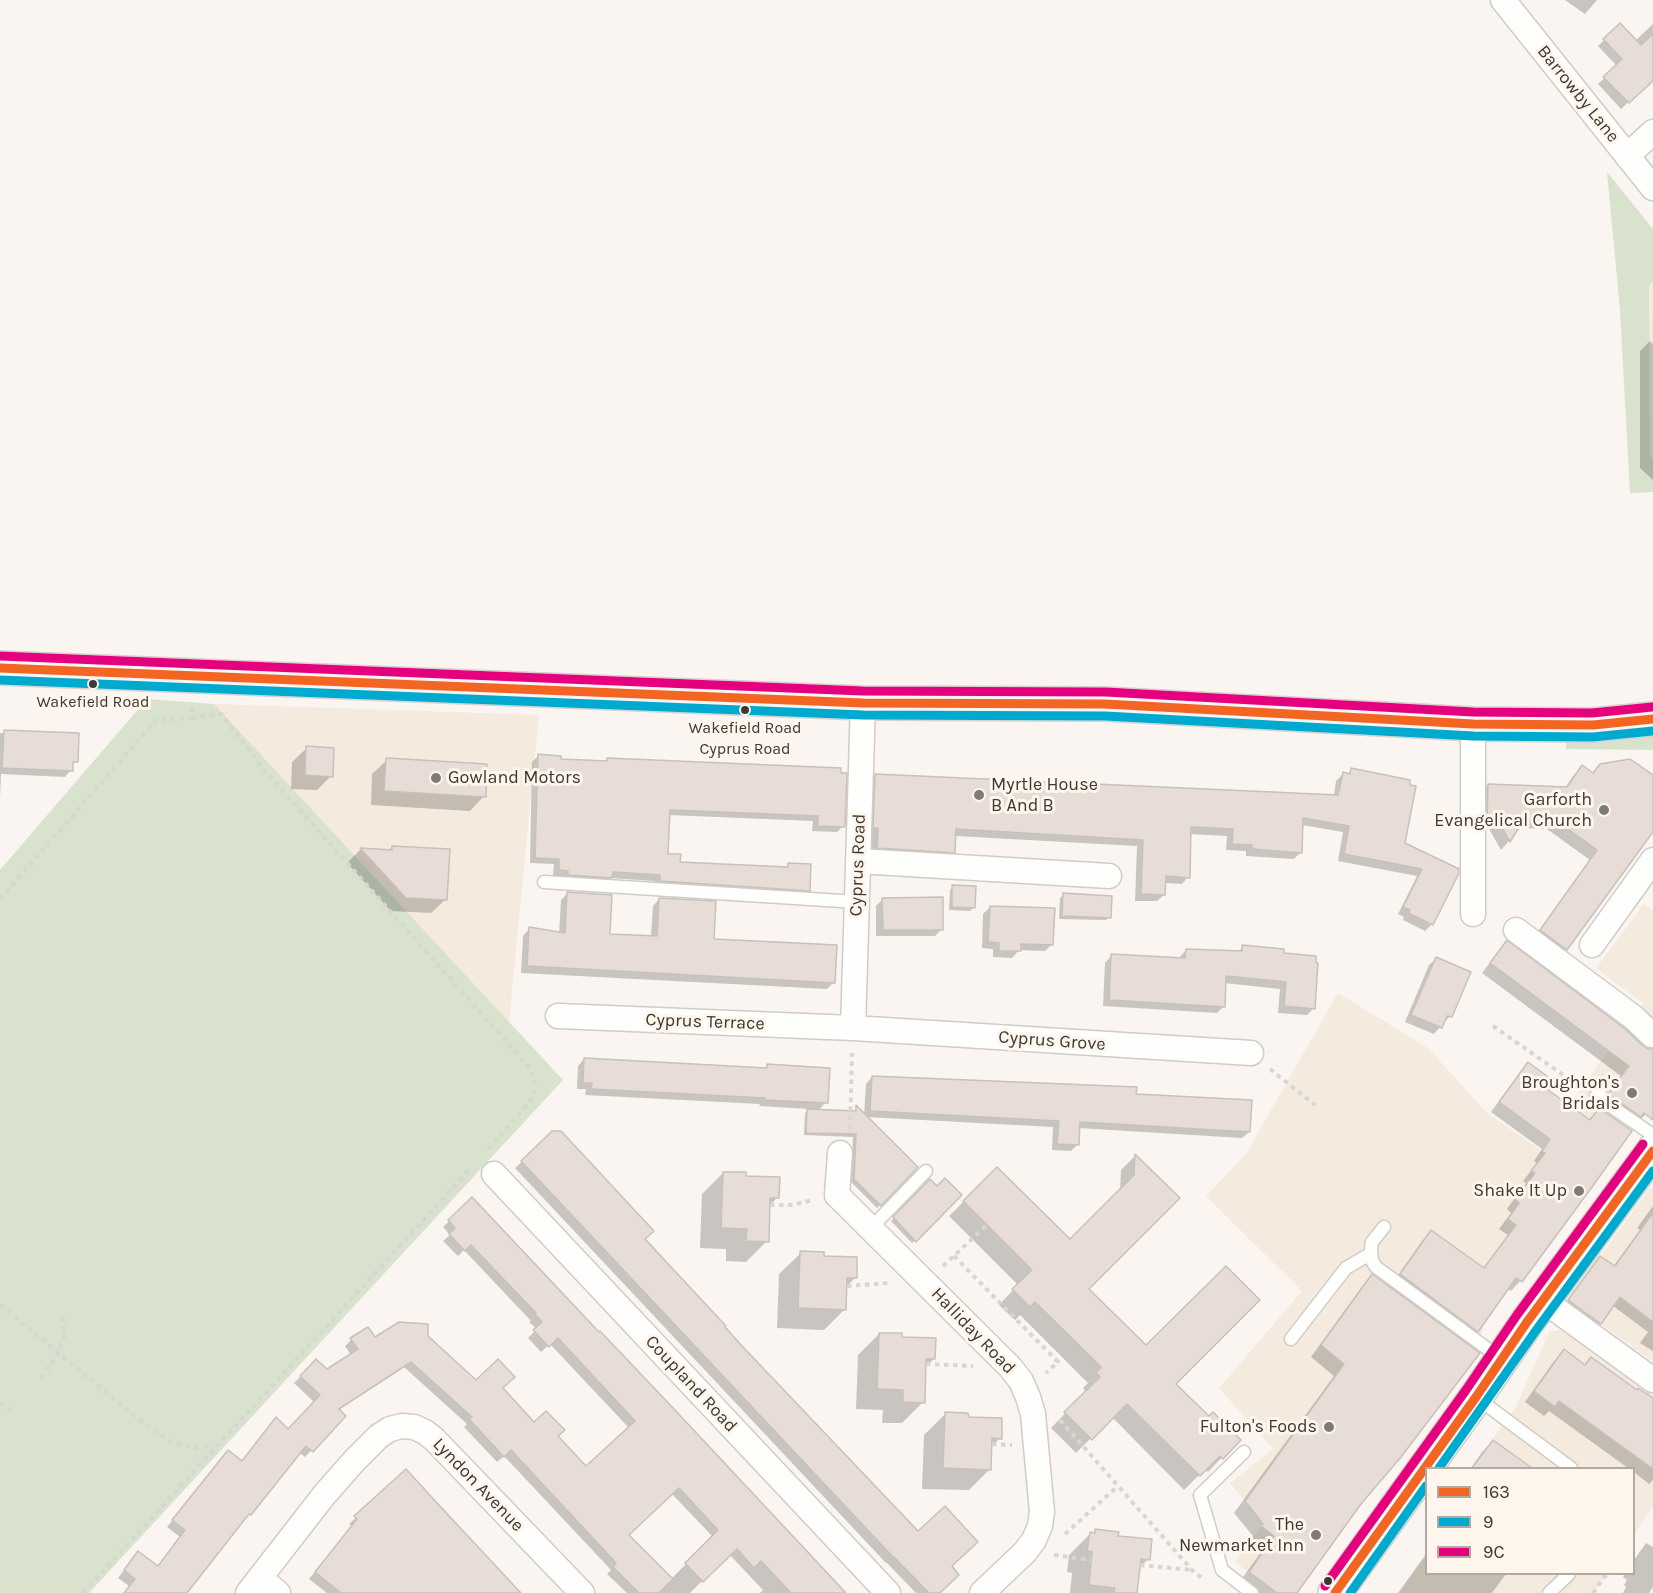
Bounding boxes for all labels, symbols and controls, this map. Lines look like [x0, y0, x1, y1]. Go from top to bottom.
street label: Barrowby Lane [1532, 41, 1624, 147]
marker: Wakefield Road [87, 678, 99, 690]
place label: Wakefield Road [37, 692, 149, 712]
marker: Wakefield Road Cyprus Road [739, 704, 751, 716]
place label: Wakefield Road Cyprus Road [689, 718, 801, 756]
place label: Gowland Motors [448, 767, 581, 789]
marker: Gowland Motors [429, 771, 443, 785]
place label: Myrtle House B And B [991, 774, 1098, 816]
marker: Myrtle House B And B [972, 788, 986, 802]
place label: Garforth Evangelical Church [1434, 789, 1592, 832]
marker: Garforth Evangelical Church [1597, 803, 1611, 817]
street label: Cyprus Road [845, 813, 871, 917]
street label: Cyprus Terrace [645, 1009, 765, 1035]
street label: Cyprus Grove [998, 1026, 1106, 1056]
place label: Broughton's Bridals [1521, 1072, 1620, 1114]
marker: Broughton's Bridals [1625, 1086, 1639, 1100]
place label: Shake It Up [1473, 1180, 1567, 1202]
marker: Shake It Up [1572, 1184, 1586, 1198]
street label: Halliday Road [926, 1283, 1020, 1379]
street label: Coupland Road [641, 1331, 741, 1437]
place label: Fulton's Foods [1200, 1416, 1317, 1438]
marker: Fulton's Foods [1322, 1420, 1336, 1434]
street label: Lyndon Avenue [428, 1434, 528, 1536]
legend [1425, 1467, 1635, 1575]
text: 163 [1483, 1481, 1510, 1503]
text: 9 [1483, 1511, 1493, 1533]
place label: The Newmarket Inn [1179, 1514, 1304, 1556]
marker: The Newmarket Inn [1309, 1528, 1323, 1542]
text: 9C [1483, 1541, 1504, 1563]
unlabelled marker [1322, 1575, 1334, 1587]

